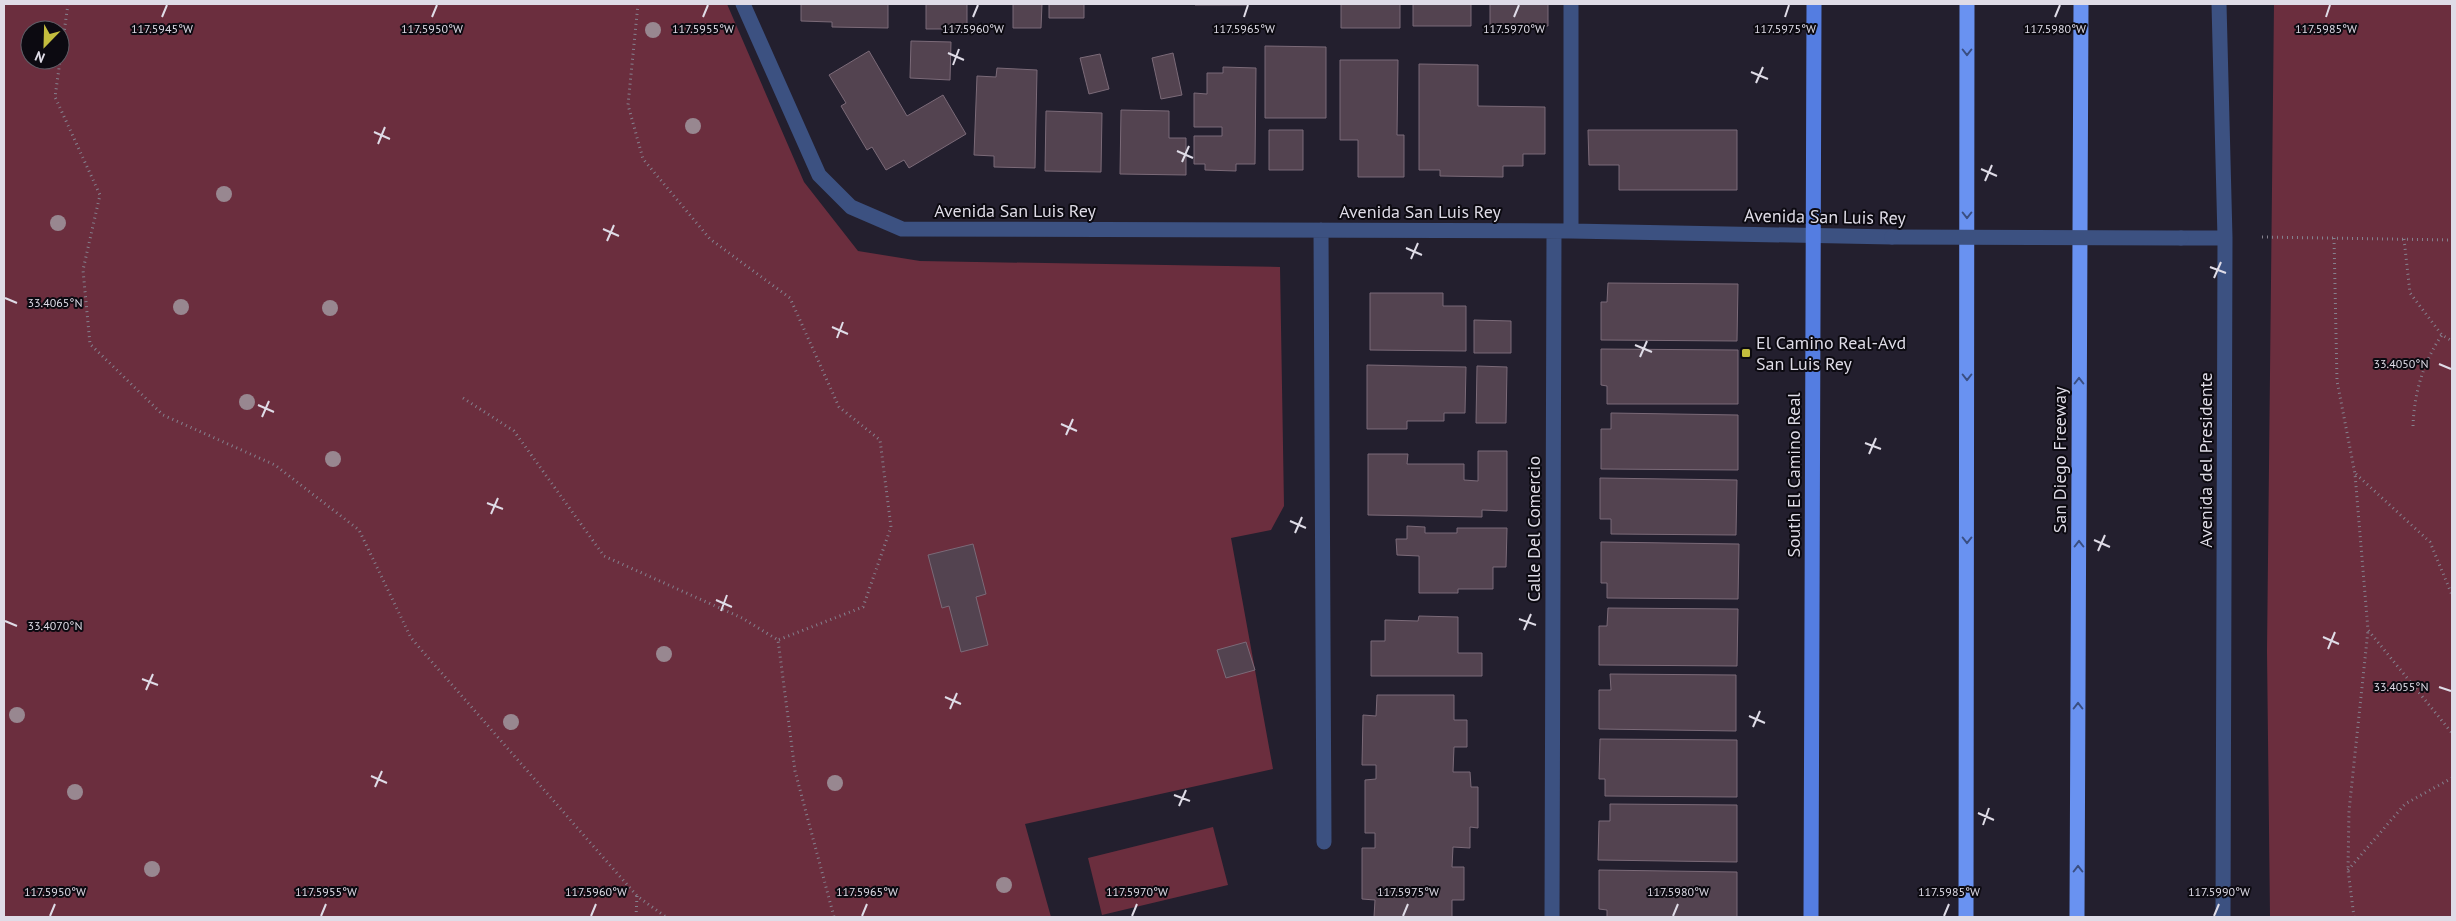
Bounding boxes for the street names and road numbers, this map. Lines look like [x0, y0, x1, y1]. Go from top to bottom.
street label: Avenida San Luis Rey [934, 199, 1096, 222]
street label: Avenida San Luis Rey [1339, 200, 1501, 223]
street label: Avenida San Luis Rey [1744, 204, 1907, 229]
street label: Avenida del Presidente [2194, 372, 2217, 548]
street label: San Diego Freeway [2048, 386, 2071, 533]
street label: South El Camino Real [1782, 392, 1805, 558]
street label: Calle Del Comercio [1522, 456, 1545, 602]

